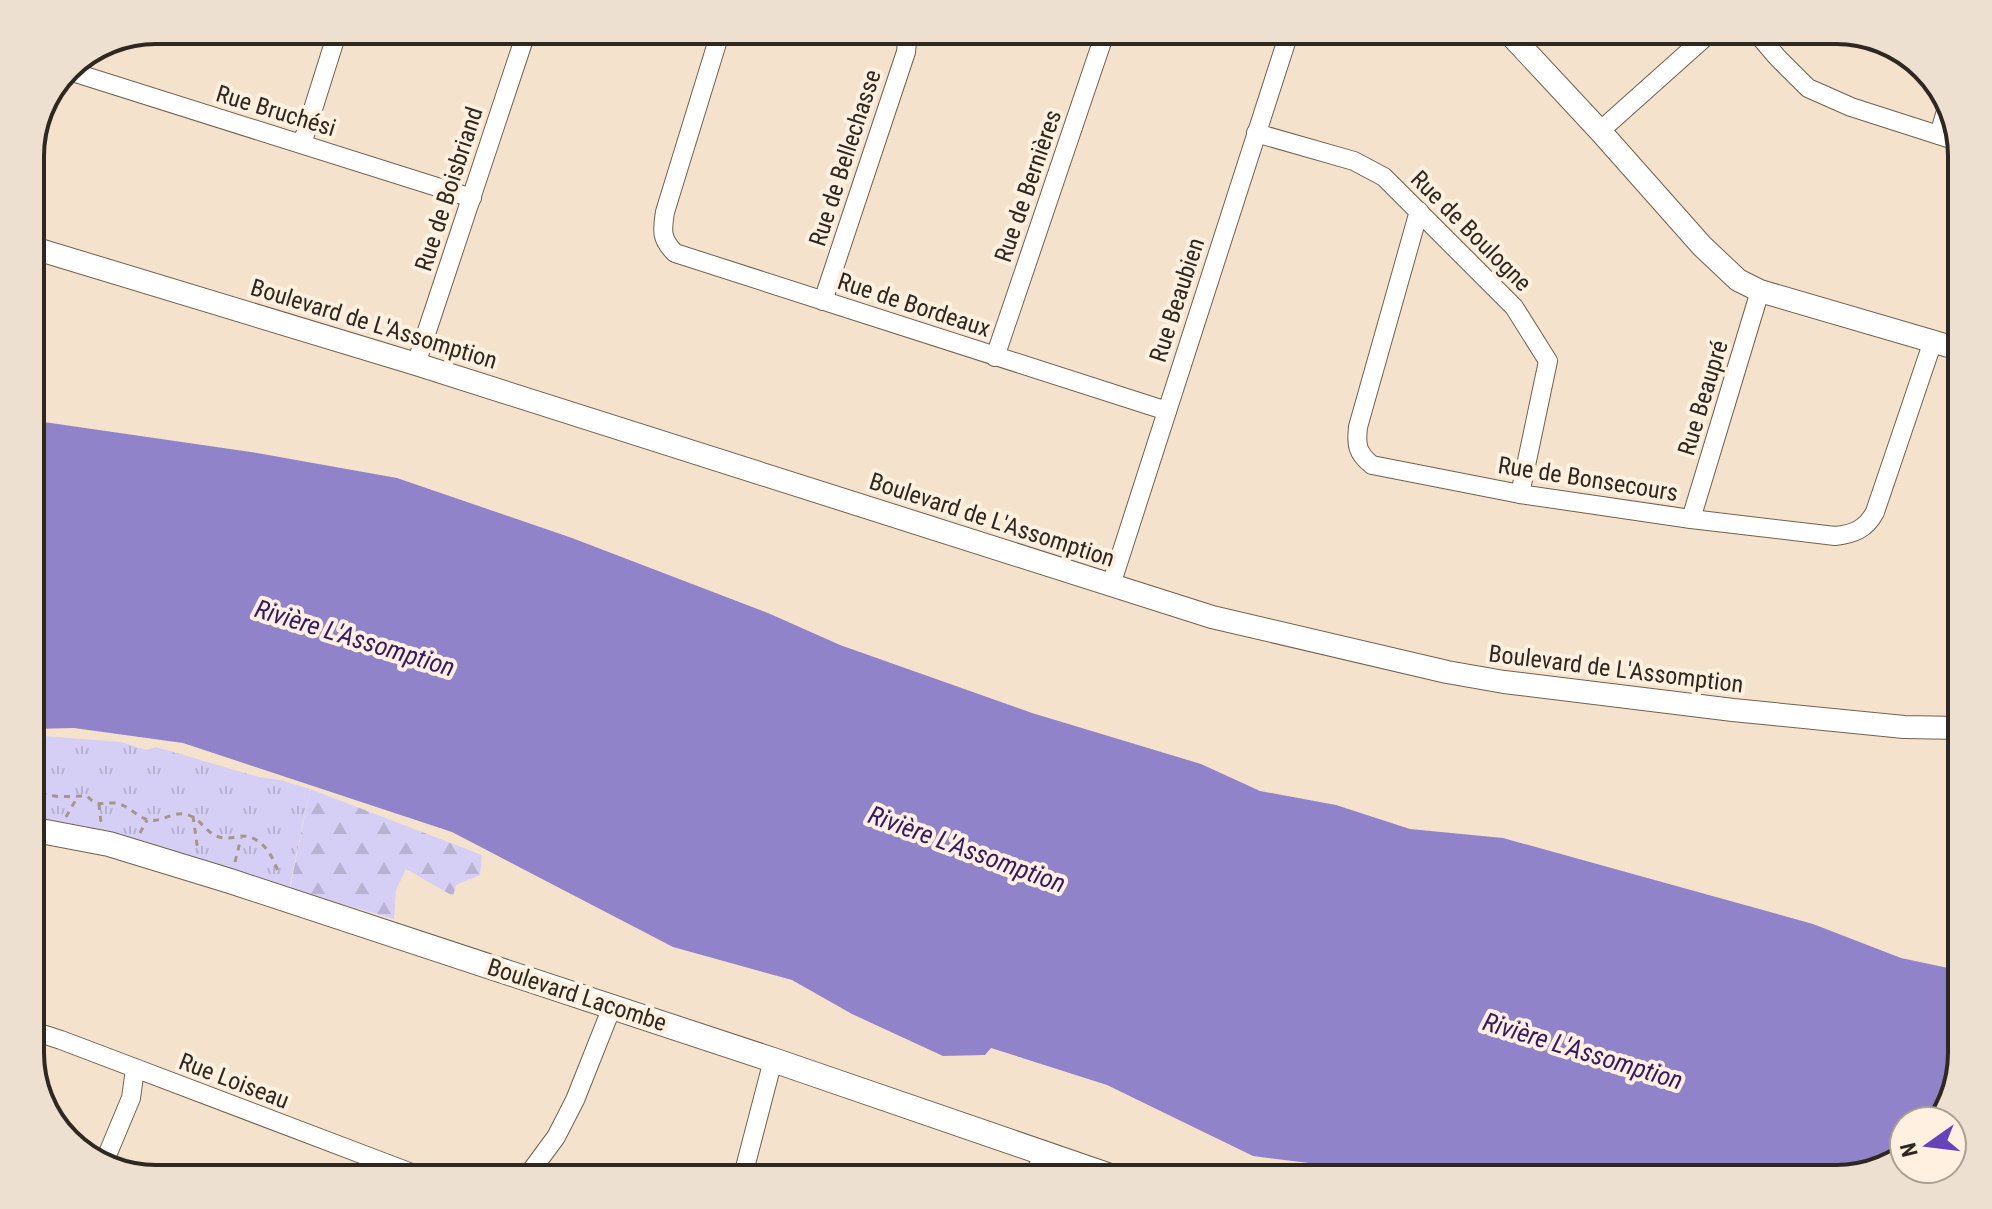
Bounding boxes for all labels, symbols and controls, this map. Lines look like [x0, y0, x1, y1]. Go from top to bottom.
street label: Rue de Bellechasse [803, 66, 887, 250]
street label: Rue Bruchési [213, 80, 339, 142]
street label: Rue de Boisbriand [409, 103, 489, 275]
street label: Rue de Bernières [989, 106, 1067, 266]
street label: Rue de Boulogne [1405, 165, 1537, 297]
street label: Rue Beaubien [1144, 234, 1210, 366]
street label: Rue de Bordeaux [834, 267, 994, 343]
street label: Boulevard de L'Assomption [247, 273, 501, 375]
street label: Rue Beaupré [1672, 337, 1734, 459]
street label: Rue de Bonsecours [1496, 451, 1680, 507]
street label: Boulevard de L'Assomption [866, 467, 1118, 573]
water label: Rivière L'Assomption [251, 593, 459, 683]
street label: Boulevard de L'Assomption [1487, 639, 1745, 699]
water label: Rivière L'Assomption [864, 799, 1070, 899]
street label: Boulevard Lacombe [484, 953, 670, 1037]
water label: Rivière L'Assomption [1479, 1006, 1687, 1096]
street label: Rue Loiseau [175, 1047, 293, 1115]
north arrow [1888, 1105, 1968, 1185]
text: N [1895, 1140, 1923, 1159]

